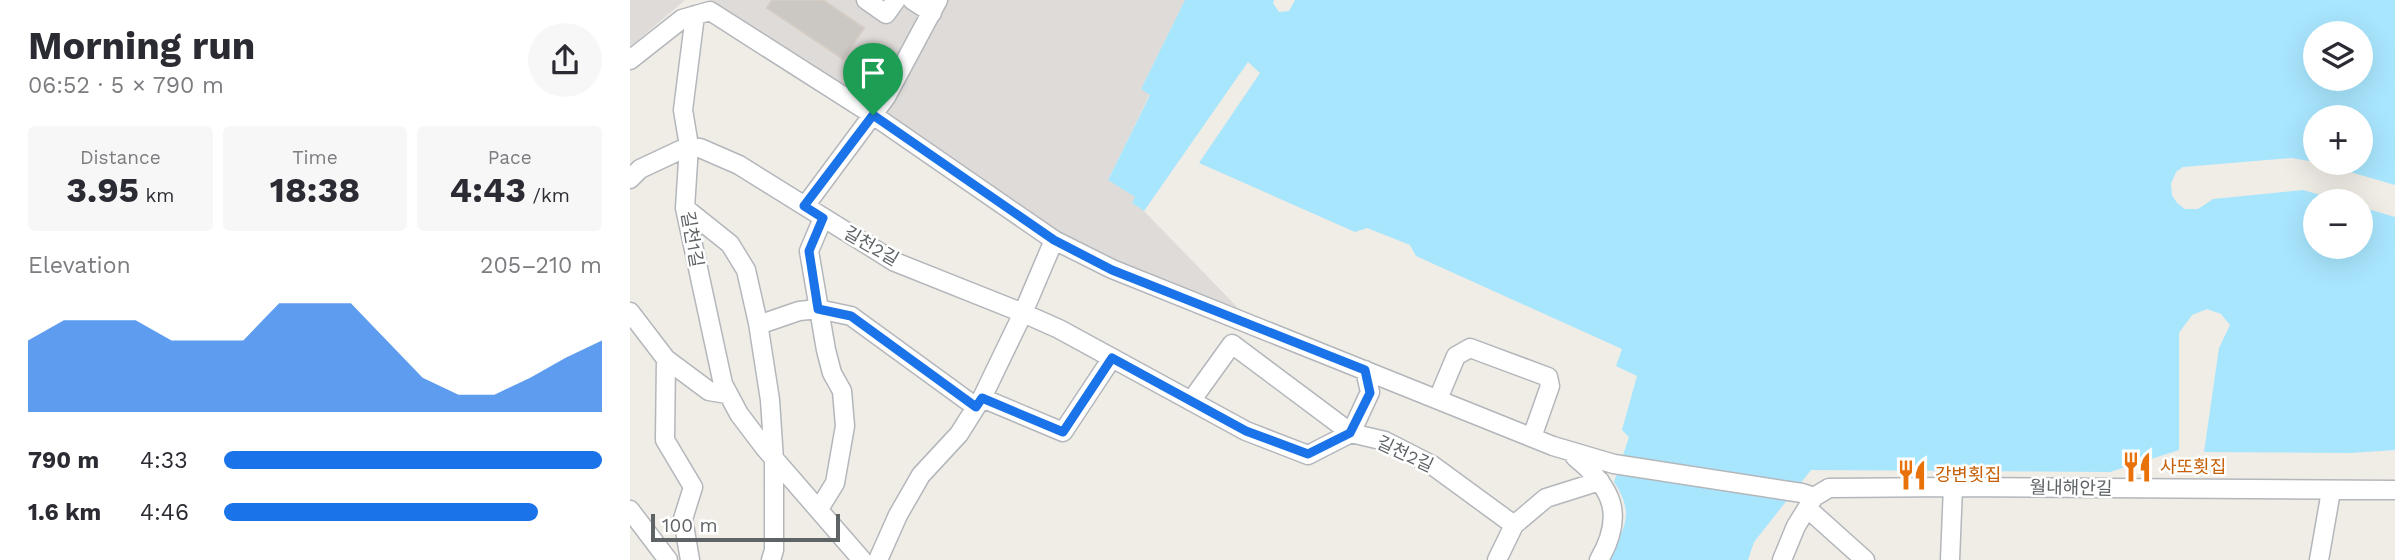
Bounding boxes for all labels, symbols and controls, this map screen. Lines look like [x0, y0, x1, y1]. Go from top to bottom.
map controls [2303, 21, 2373, 259]
button: layers [2303, 21, 2373, 91]
button: share [528, 23, 602, 97]
text: Morning run [28, 24, 255, 68]
pin [843, 43, 903, 115]
icon: arrive [854, 54, 892, 92]
text: 06:52 · 5 × 790 m [28, 72, 224, 99]
button: + [2303, 105, 2373, 175]
text: Distance [80, 146, 161, 169]
text: Time [292, 146, 338, 169]
text: Pace [488, 146, 532, 169]
text: 3.95 [66, 169, 139, 211]
text: 18:38 [270, 169, 360, 211]
text: 4:43 [450, 169, 526, 211]
text: km [139, 184, 174, 207]
text: /km [526, 184, 570, 207]
button: − [2303, 189, 2373, 259]
street label: 길천1길 [677, 209, 708, 269]
street label: 길천2길 [840, 221, 903, 270]
text: Elevation [28, 252, 131, 279]
text: 205–210 m [480, 252, 602, 279]
street label: 길천2길 [1373, 431, 1437, 476]
text: 790 m [28, 447, 99, 474]
text: 4:33 [140, 447, 188, 474]
restaurant icon: 사또횟집 [2120, 450, 2154, 484]
place label: 사또횟집 [2160, 456, 2226, 477]
restaurant icon: 강변횟집 [1895, 458, 1929, 492]
place label: 강변횟집 [1935, 464, 2001, 485]
street label: 월내해안길 [2029, 476, 2113, 499]
text: 1.6 km [28, 499, 101, 526]
text: 4:46 [140, 499, 189, 526]
scale bar [651, 511, 840, 543]
text: 100 m [662, 514, 718, 537]

